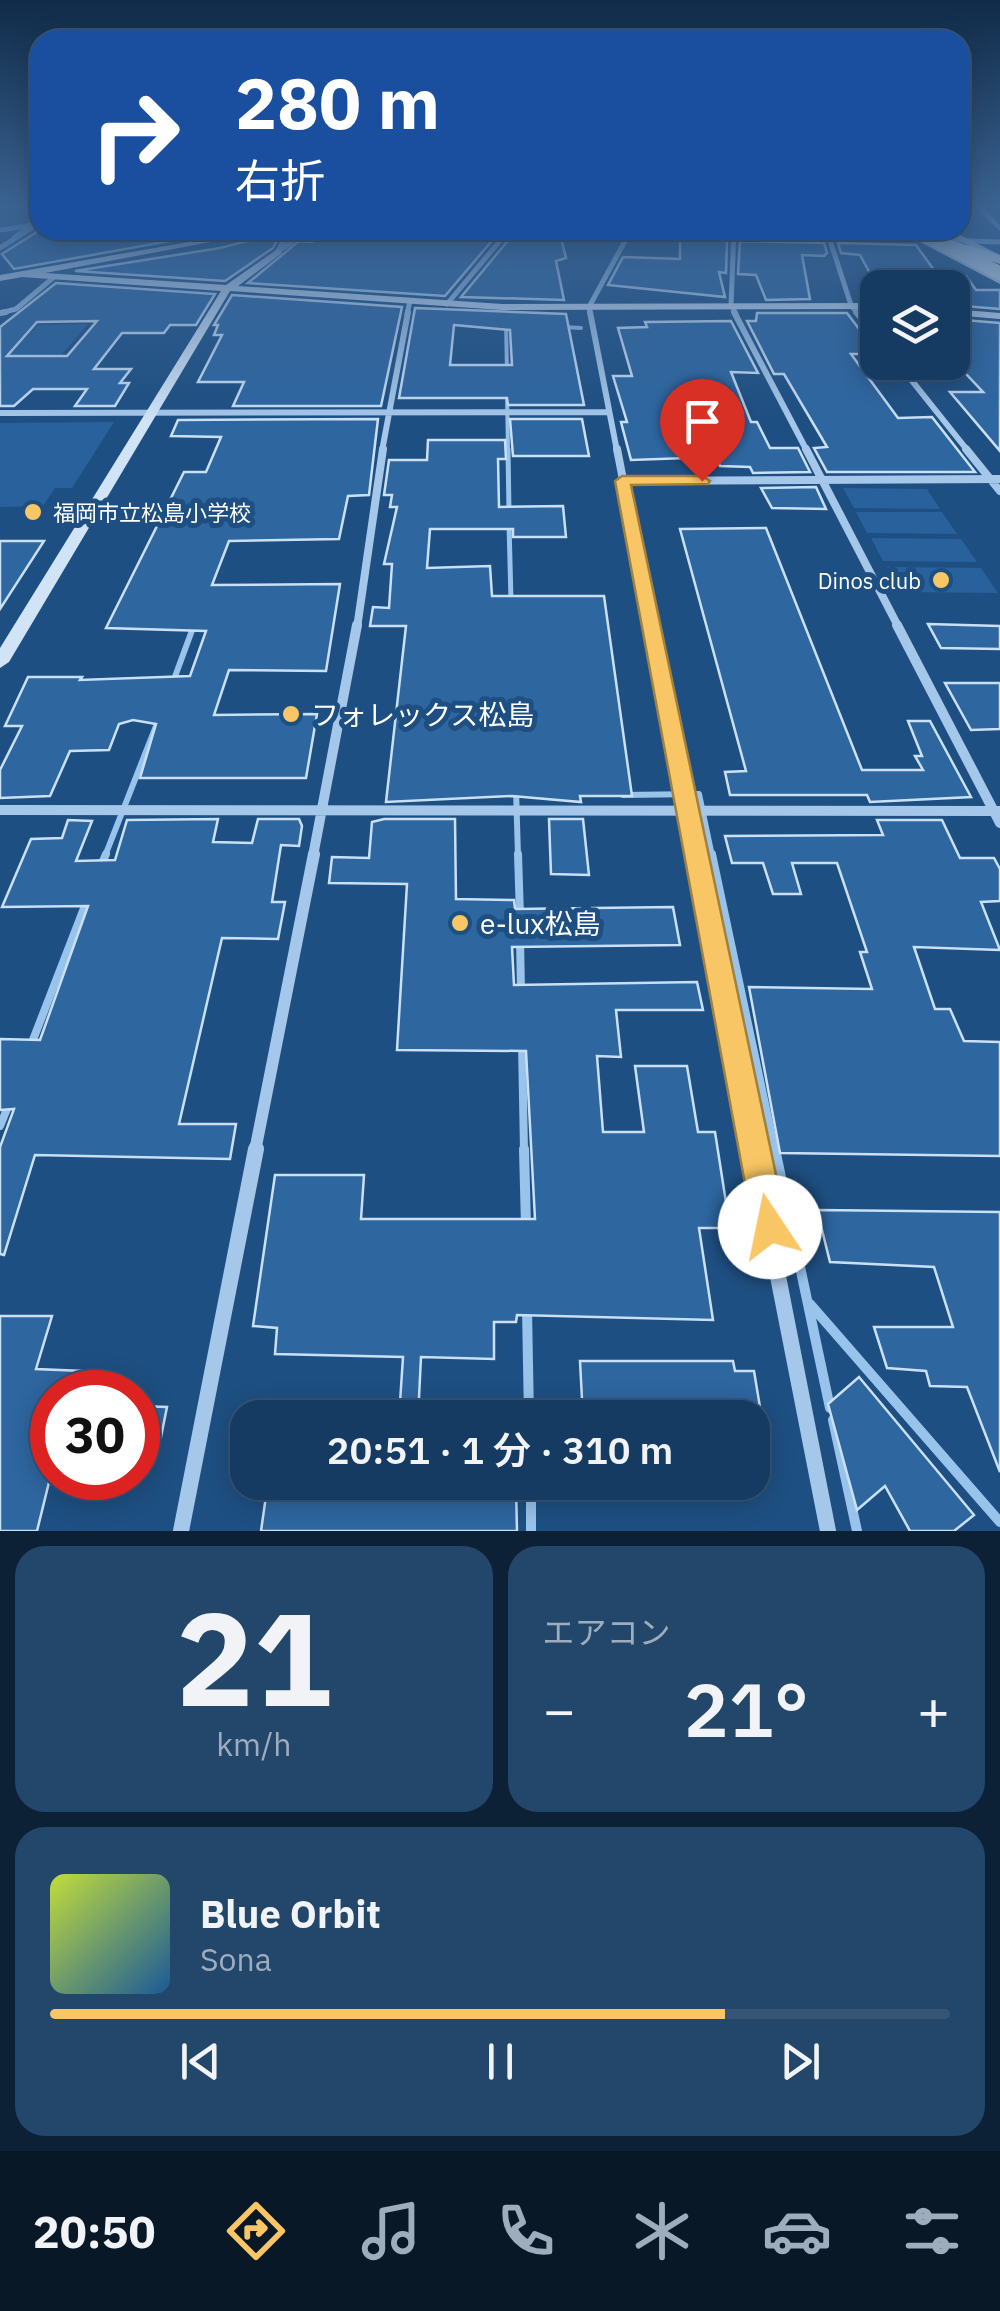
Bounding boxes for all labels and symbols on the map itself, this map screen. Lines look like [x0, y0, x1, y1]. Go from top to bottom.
pin [660, 379, 745, 482]
place label: 福岡市立松島小学校 [53, 498, 251, 527]
marker: 福岡市立松島小学校 [22, 501, 44, 523]
place label: Dinos club [818, 566, 921, 595]
marker: Dinos club [930, 569, 952, 591]
place label: フォレックス松島 [311, 696, 534, 733]
marker: フォレックス松島 [280, 703, 302, 725]
place label: e-lux松島 [480, 905, 601, 942]
marker: e-lux松島 [449, 912, 471, 934]
position arrow [718, 1175, 822, 1279]
speed limit sign: 30 [30, 1370, 160, 1500]

